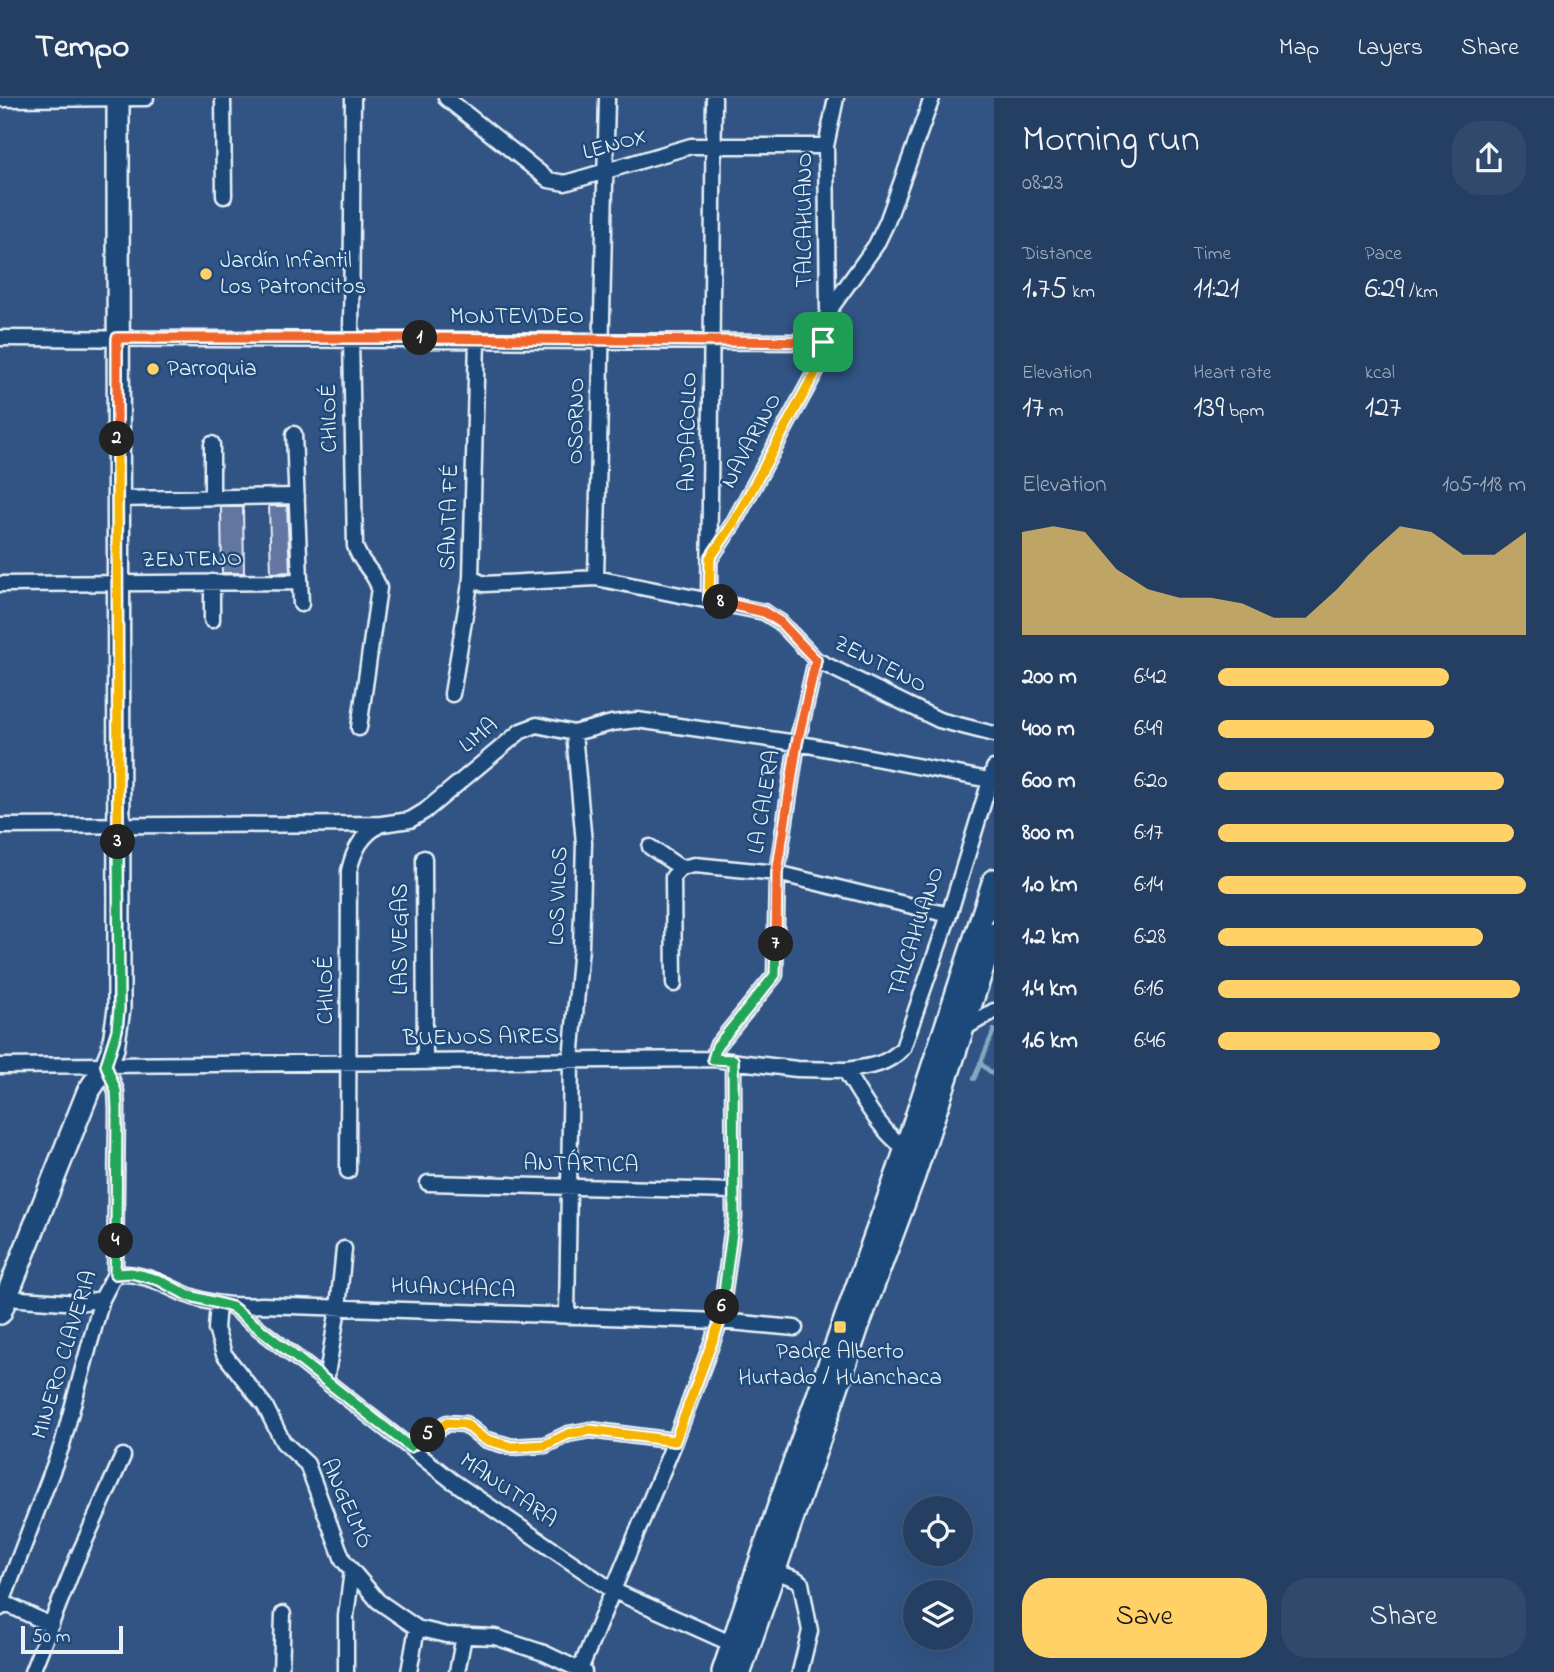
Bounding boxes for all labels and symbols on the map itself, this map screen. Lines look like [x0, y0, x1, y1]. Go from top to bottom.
street label: LENOX [579, 120, 651, 170]
street label: TALCAHUANO [789, 152, 822, 288]
place label: Jardín Infantil Los Patroncitos [220, 245, 366, 304]
marker: Jardín Infantil Los Patroncitos [198, 266, 214, 282]
street label: MONTEVIDEO [450, 301, 584, 334]
pin [793, 312, 853, 372]
pin: 1 [402, 320, 438, 356]
place label: Parroquia [167, 353, 257, 386]
marker: Parroquia [145, 361, 161, 377]
street label: ANDACOLLO [671, 372, 707, 492]
street label: OSORNO [560, 377, 594, 465]
street label: CHILOÉ [313, 383, 347, 453]
street label: NAVARINO [713, 388, 791, 494]
pin: 2 [100, 422, 134, 456]
street label: SANTA FÉ [432, 463, 468, 571]
street label: ZENTENO [142, 543, 242, 577]
pin: 8 [704, 584, 738, 620]
street label: ZENTENO [828, 628, 932, 702]
street label: LIMA [452, 710, 506, 762]
street label: LA CALERA [741, 748, 789, 856]
pin: 3 [100, 824, 136, 860]
street label: LOS VILOS [541, 846, 577, 946]
street label: TALCAHUANO [880, 863, 954, 1001]
street label: LAS VEGAS [385, 883, 418, 995]
pin: 7 [758, 926, 794, 962]
street label: CHILOÉ [310, 956, 343, 1024]
street label: BUENOS AIRES [402, 1020, 559, 1056]
street label: ANTÁRTICA [523, 1146, 639, 1183]
pin: 4 [99, 1224, 134, 1258]
street label: MINERO CLAVERIA [24, 1267, 106, 1443]
street label: HUANCHACA [390, 1270, 516, 1308]
pin: 6 [704, 1290, 740, 1324]
marker: Padre Alberto Hurtado / Huanchaca [832, 1319, 848, 1335]
place label: Padre Alberto Hurtado / Huanchaca [738, 1336, 942, 1395]
pin: 5 [410, 1418, 446, 1452]
street label: MANUTARA [452, 1445, 564, 1537]
street label: ANGELMÓ [311, 1454, 381, 1554]
scale bar [21, 1623, 122, 1655]

